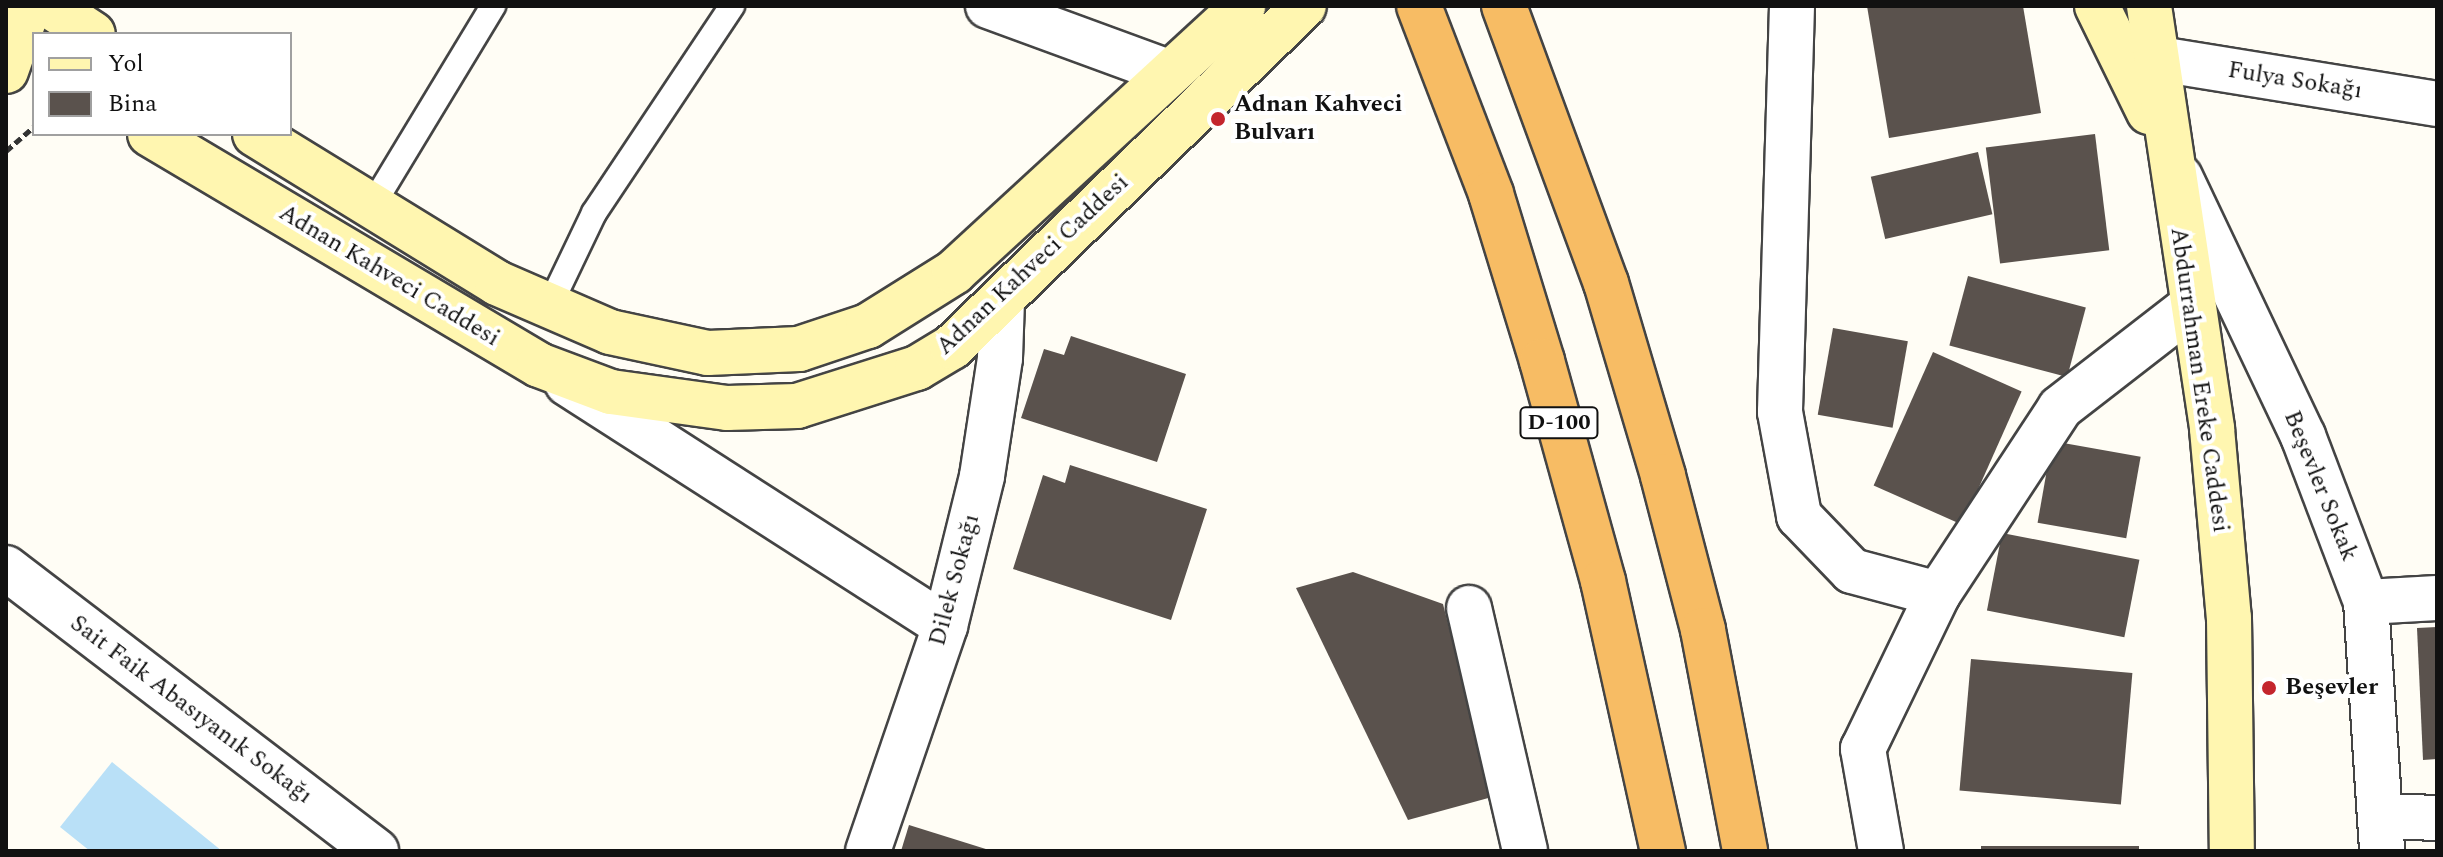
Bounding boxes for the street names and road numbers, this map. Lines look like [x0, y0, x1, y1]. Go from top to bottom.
street label: Fulya Sokağı [2226, 56, 2364, 106]
street label: Adnan Kahveci Caddesi [931, 168, 1135, 362]
street label: Adnan Kahveci Caddesi [273, 199, 505, 353]
street label: Abdurrahman Ereke Caddesi [2163, 226, 2235, 534]
road number: D-100 [1519, 405, 1599, 441]
street label: Beşevler Sokak [2277, 407, 2363, 565]
street label: Dilek Sokağı [924, 511, 986, 649]
street label: Sait Faik Abasıyanık Sokağı [64, 609, 318, 811]

